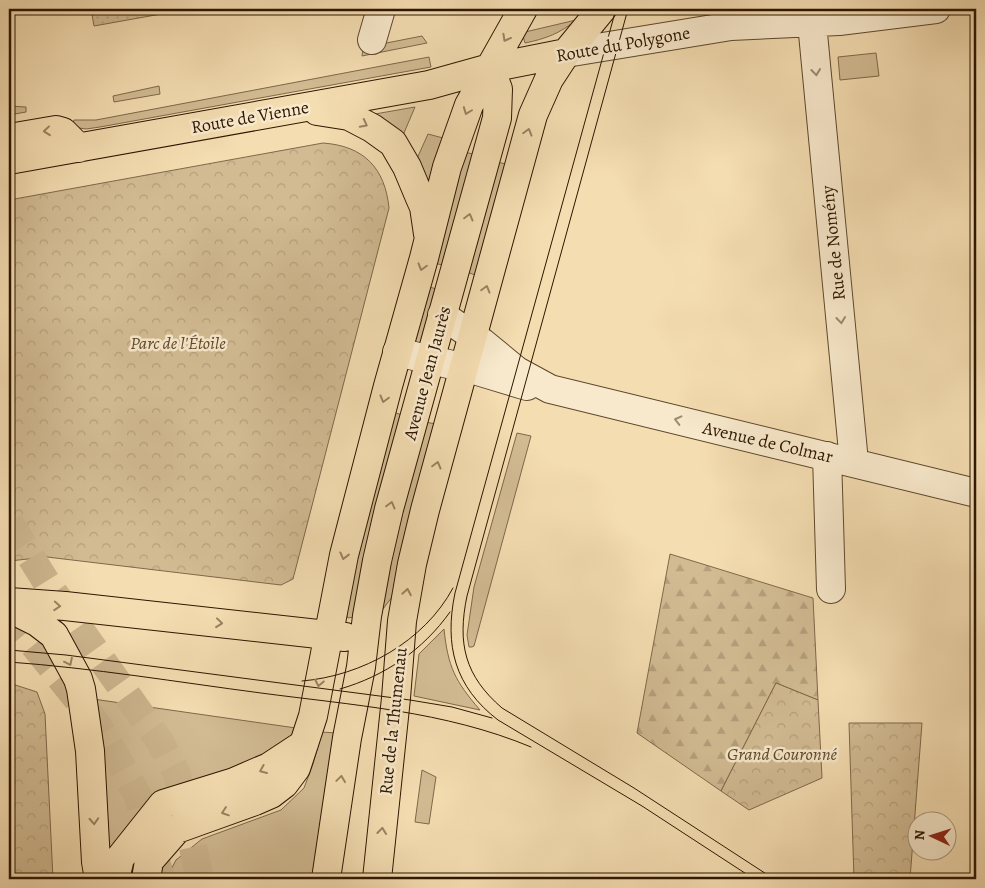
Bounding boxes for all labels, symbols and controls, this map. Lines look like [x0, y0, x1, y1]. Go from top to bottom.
street label: Route du Polygone [554, 20, 692, 68]
one-way arrow [502, 33, 512, 42]
one-way arrow [811, 68, 822, 76]
street label: Route de Vienne [189, 95, 311, 139]
one-way arrow [463, 106, 473, 115]
one-way arrow [359, 118, 368, 128]
one-way arrow [43, 125, 51, 136]
one-way arrow [523, 128, 533, 136]
street label: Rue de Nomény [815, 183, 851, 302]
one-way arrow [463, 213, 474, 222]
one-way arrow [417, 262, 427, 271]
one-way arrow [480, 285, 490, 293]
street label: Avenue Jean Jaurès [397, 303, 456, 444]
one-way arrow [835, 317, 846, 325]
park label: Parc de l'Étoile [130, 331, 226, 355]
one-way arrow [379, 394, 390, 403]
one-way arrow [673, 415, 682, 426]
street label: Avenue de Colmar [700, 415, 836, 469]
one-way arrow [431, 462, 441, 470]
one-way arrow [385, 502, 395, 510]
one-way arrow [339, 552, 350, 561]
one-way arrow [402, 588, 412, 597]
one-way arrow [54, 600, 62, 611]
one-way arrow [215, 617, 223, 628]
street label: Rue de la Thumenau [373, 646, 413, 796]
one-way arrow [63, 657, 73, 666]
one-way arrow [314, 679, 324, 688]
park label: Grand Couronné [727, 742, 838, 766]
one-way arrow [259, 763, 268, 774]
one-way arrow [335, 775, 346, 783]
one-way arrow [221, 806, 229, 816]
north arrow [908, 810, 958, 860]
one-way arrow [89, 817, 100, 825]
one-way arrow [376, 826, 387, 834]
text: N [910, 829, 929, 841]

